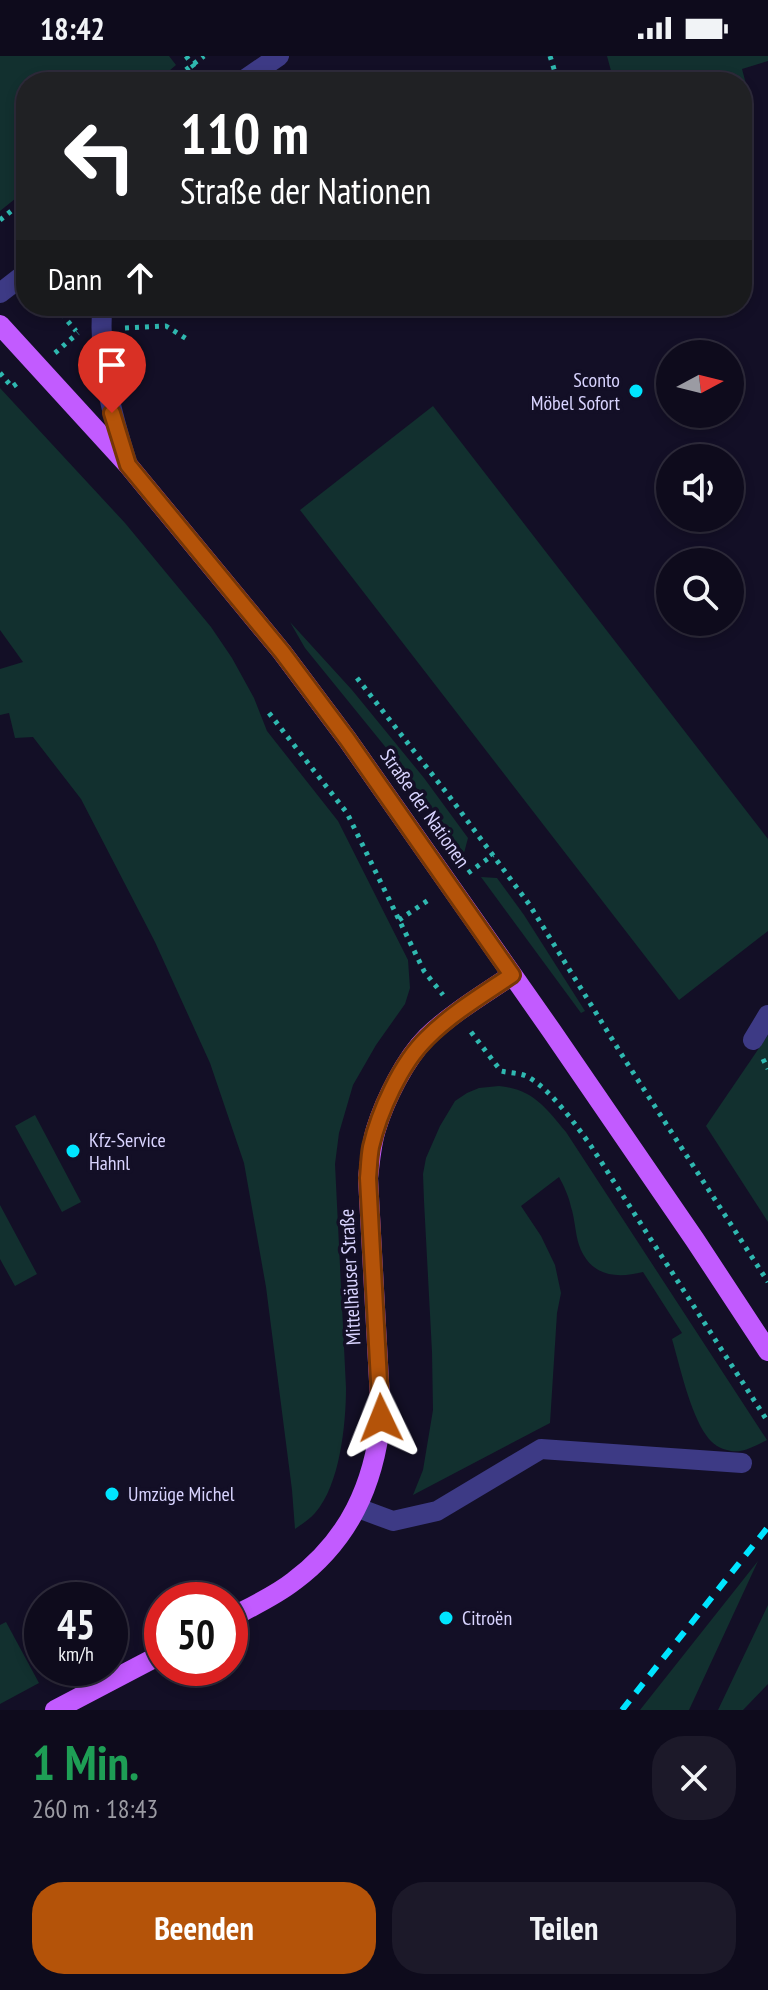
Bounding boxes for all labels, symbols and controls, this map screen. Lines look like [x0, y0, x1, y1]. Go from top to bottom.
text: 18:42 [40, 9, 105, 48]
text: 110 m [180, 97, 309, 169]
icon: left [48, 104, 152, 208]
text: Straße der Nationen [180, 167, 431, 214]
icon: ahead [118, 256, 162, 300]
text: Dann [48, 259, 102, 298]
pin [78, 331, 146, 413]
north arrow [656, 340, 744, 428]
map controls [656, 340, 744, 636]
icon: arrive [90, 343, 134, 387]
place label: Sconto Möbel Sofort [531, 367, 620, 416]
marker: Sconto Möbel Sofort [627, 382, 645, 400]
button: sound [656, 444, 744, 532]
button: search [656, 548, 744, 636]
street label: Straße der Nationen [374, 743, 476, 873]
place label: Kfz-Service Hahnl [89, 1127, 166, 1176]
marker: Kfz-Service Hahnl [64, 1142, 82, 1160]
street label: Mittelhäuser Straße [333, 1208, 367, 1346]
position arrow [339, 1376, 423, 1460]
place label: Umzüge Michel [128, 1481, 235, 1507]
marker: Umzüge Michel [103, 1485, 121, 1503]
speed limit sign: 50 [144, 1582, 248, 1686]
text: 45 [57, 1598, 95, 1650]
place label: Citroën [462, 1605, 512, 1631]
marker: Citroën [437, 1609, 455, 1627]
text: km/h [58, 1641, 94, 1667]
text: 1 Min. [32, 1731, 139, 1793]
button: close [652, 1736, 736, 1820]
text: 260 m · 18:43 [32, 1792, 158, 1825]
button: Beenden [32, 1882, 376, 1974]
button: Teilen [392, 1882, 736, 1974]

